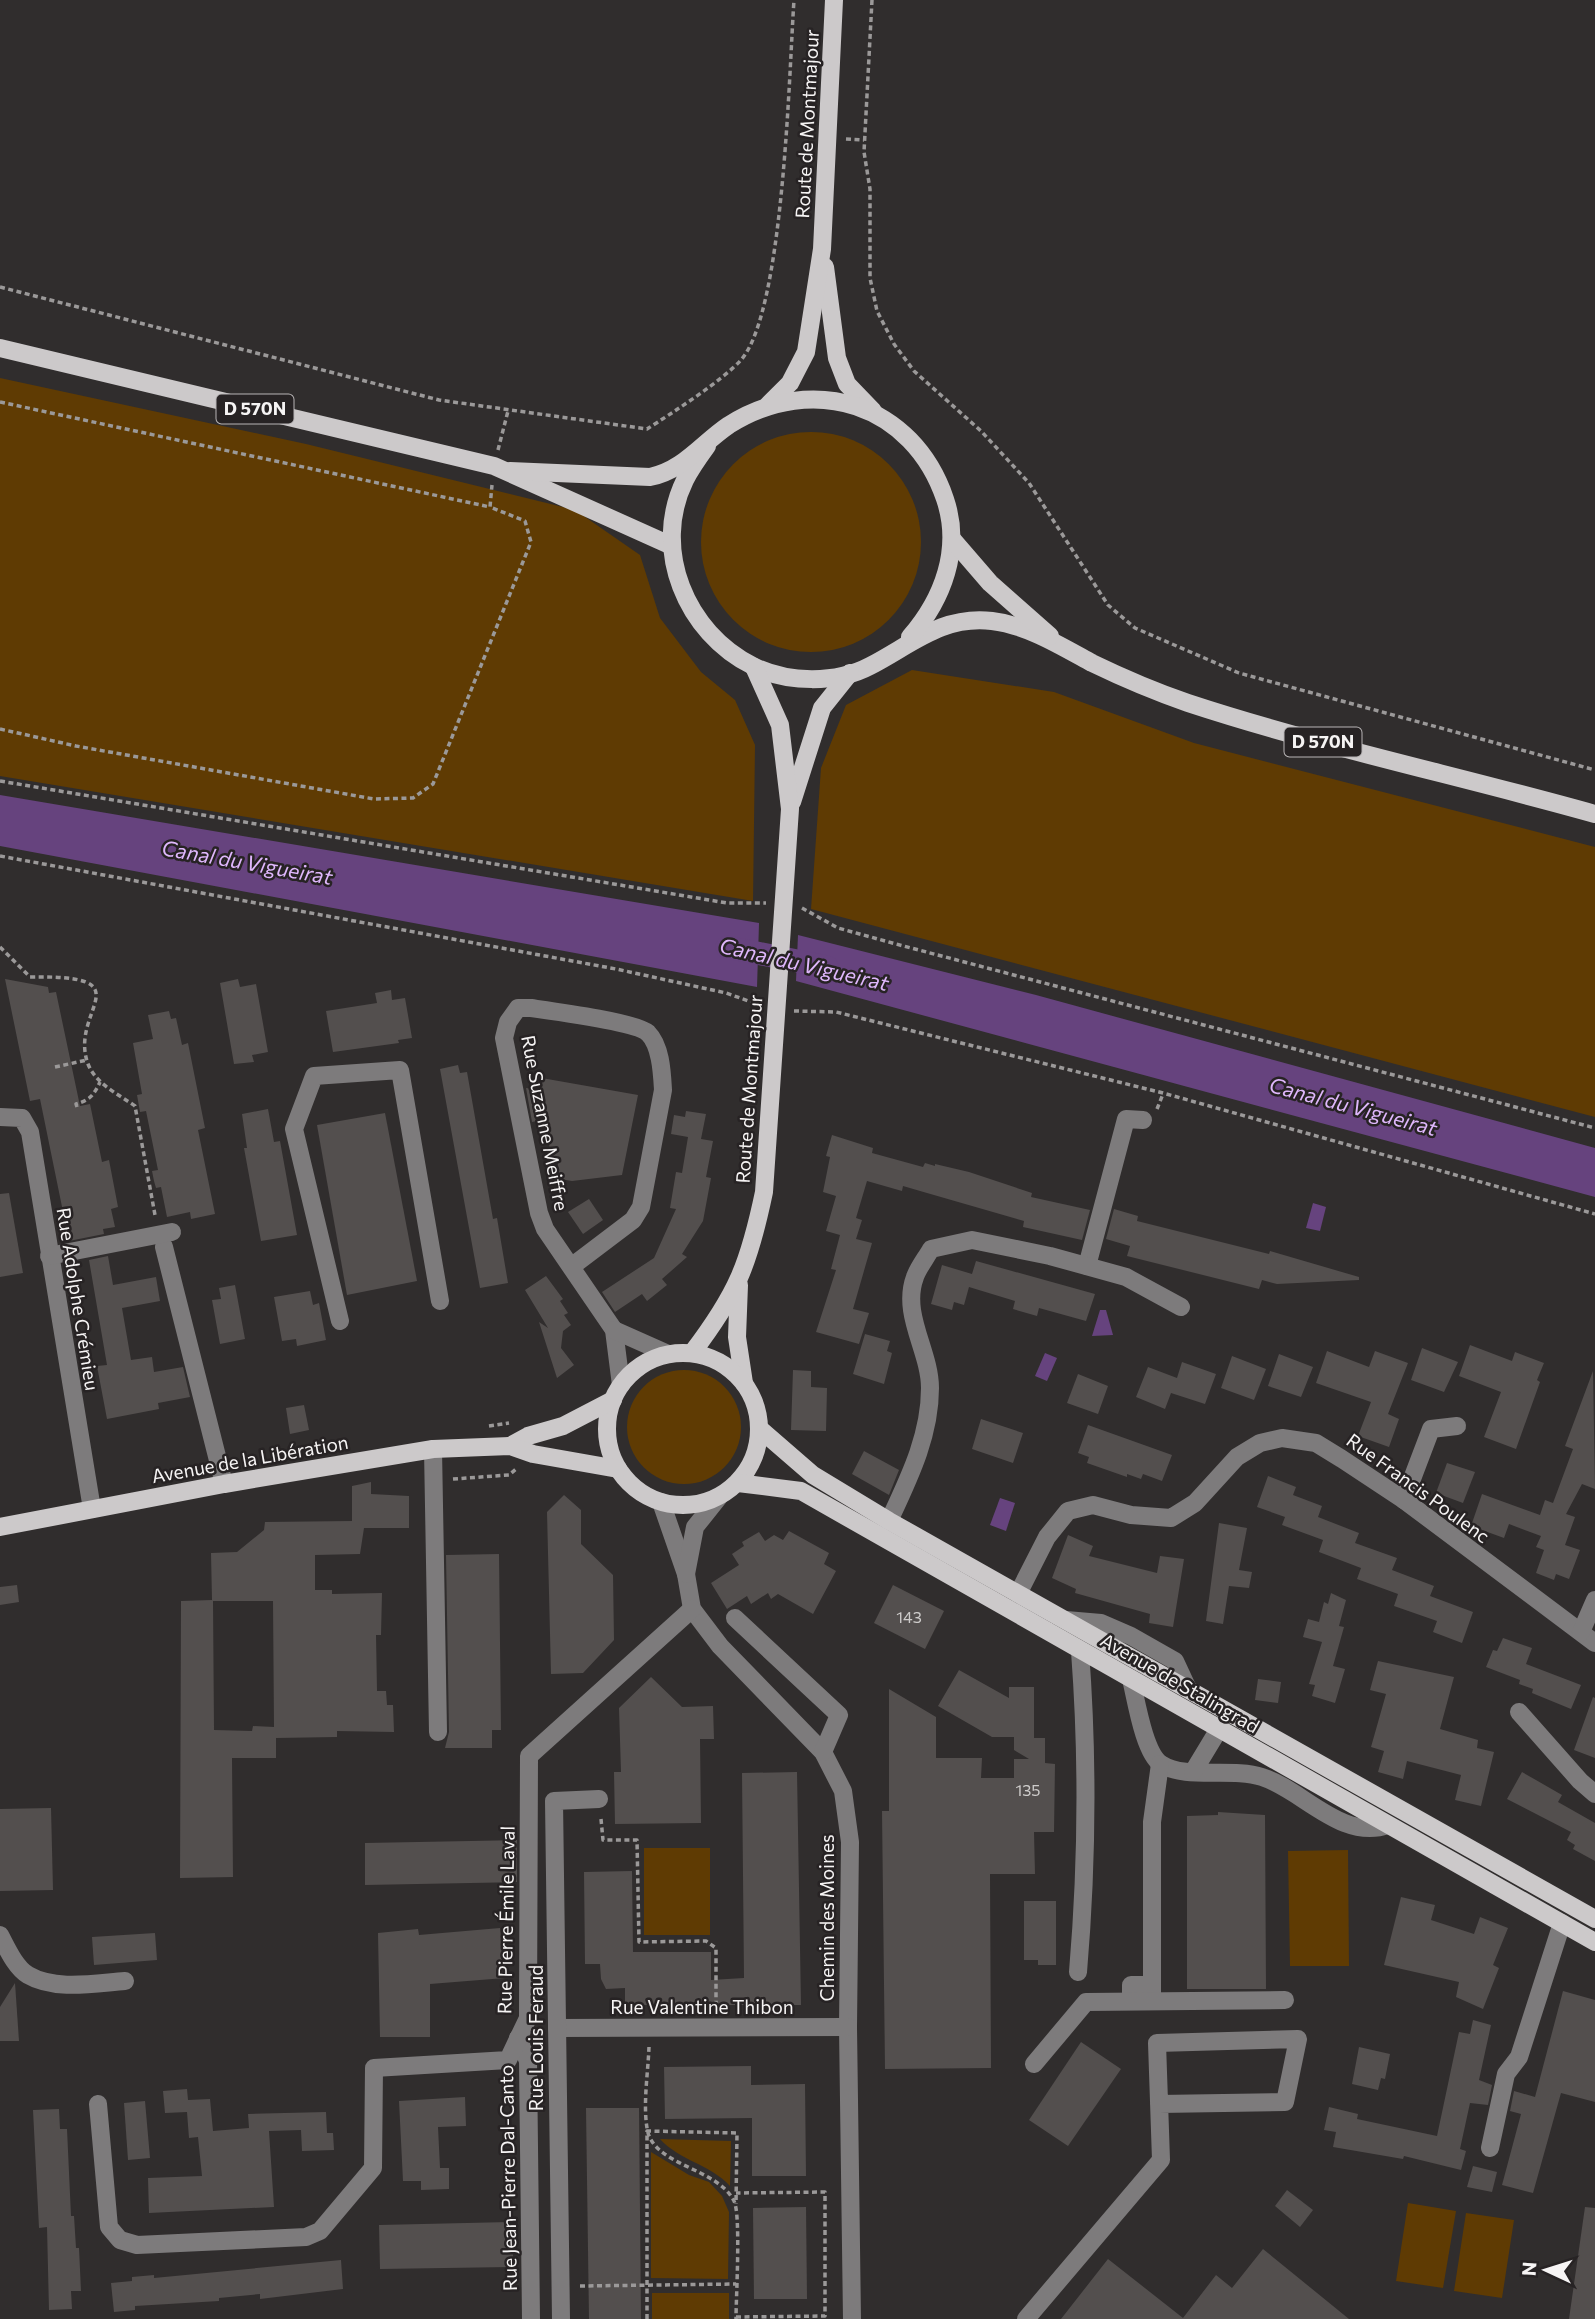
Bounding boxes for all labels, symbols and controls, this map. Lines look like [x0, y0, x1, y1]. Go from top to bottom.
street label: Route de Montmajour [790, 29, 823, 219]
road number: D 570N [216, 394, 294, 424]
road number: D 570N [1284, 728, 1362, 756]
water label: Canal du Vigueirat [160, 834, 335, 889]
water label: Canal du Vigueirat [717, 932, 892, 995]
street label: Route de Montmajour [730, 993, 767, 1184]
street label: Rue Suzanne Meiffre [517, 1033, 574, 1213]
water label: Canal du Vigueirat [1267, 1071, 1440, 1140]
street label: Rue Adolphe Crémieu [53, 1206, 104, 1392]
street label: Rue Francis Poulenc [1342, 1428, 1494, 1547]
street label: Avenue de la Libération [150, 1430, 350, 1487]
house number: 143 [896, 1607, 922, 1626]
street label: Avenue de Stalingrad [1097, 1628, 1264, 1737]
house number: 135 [1015, 1780, 1041, 1799]
street label: Rue Pierre Émile Laval [492, 1826, 519, 2014]
street label: Chemin des Moines [815, 1834, 838, 2002]
street label: Rue Louis Feraud [524, 1965, 547, 2111]
street label: Rue Valentine Thibon [610, 1995, 794, 2018]
street label: Rue Jean-Pierre Dal-Canto [494, 2065, 521, 2291]
north arrow [1511, 2235, 1581, 2305]
text: N [1517, 2261, 1541, 2277]

